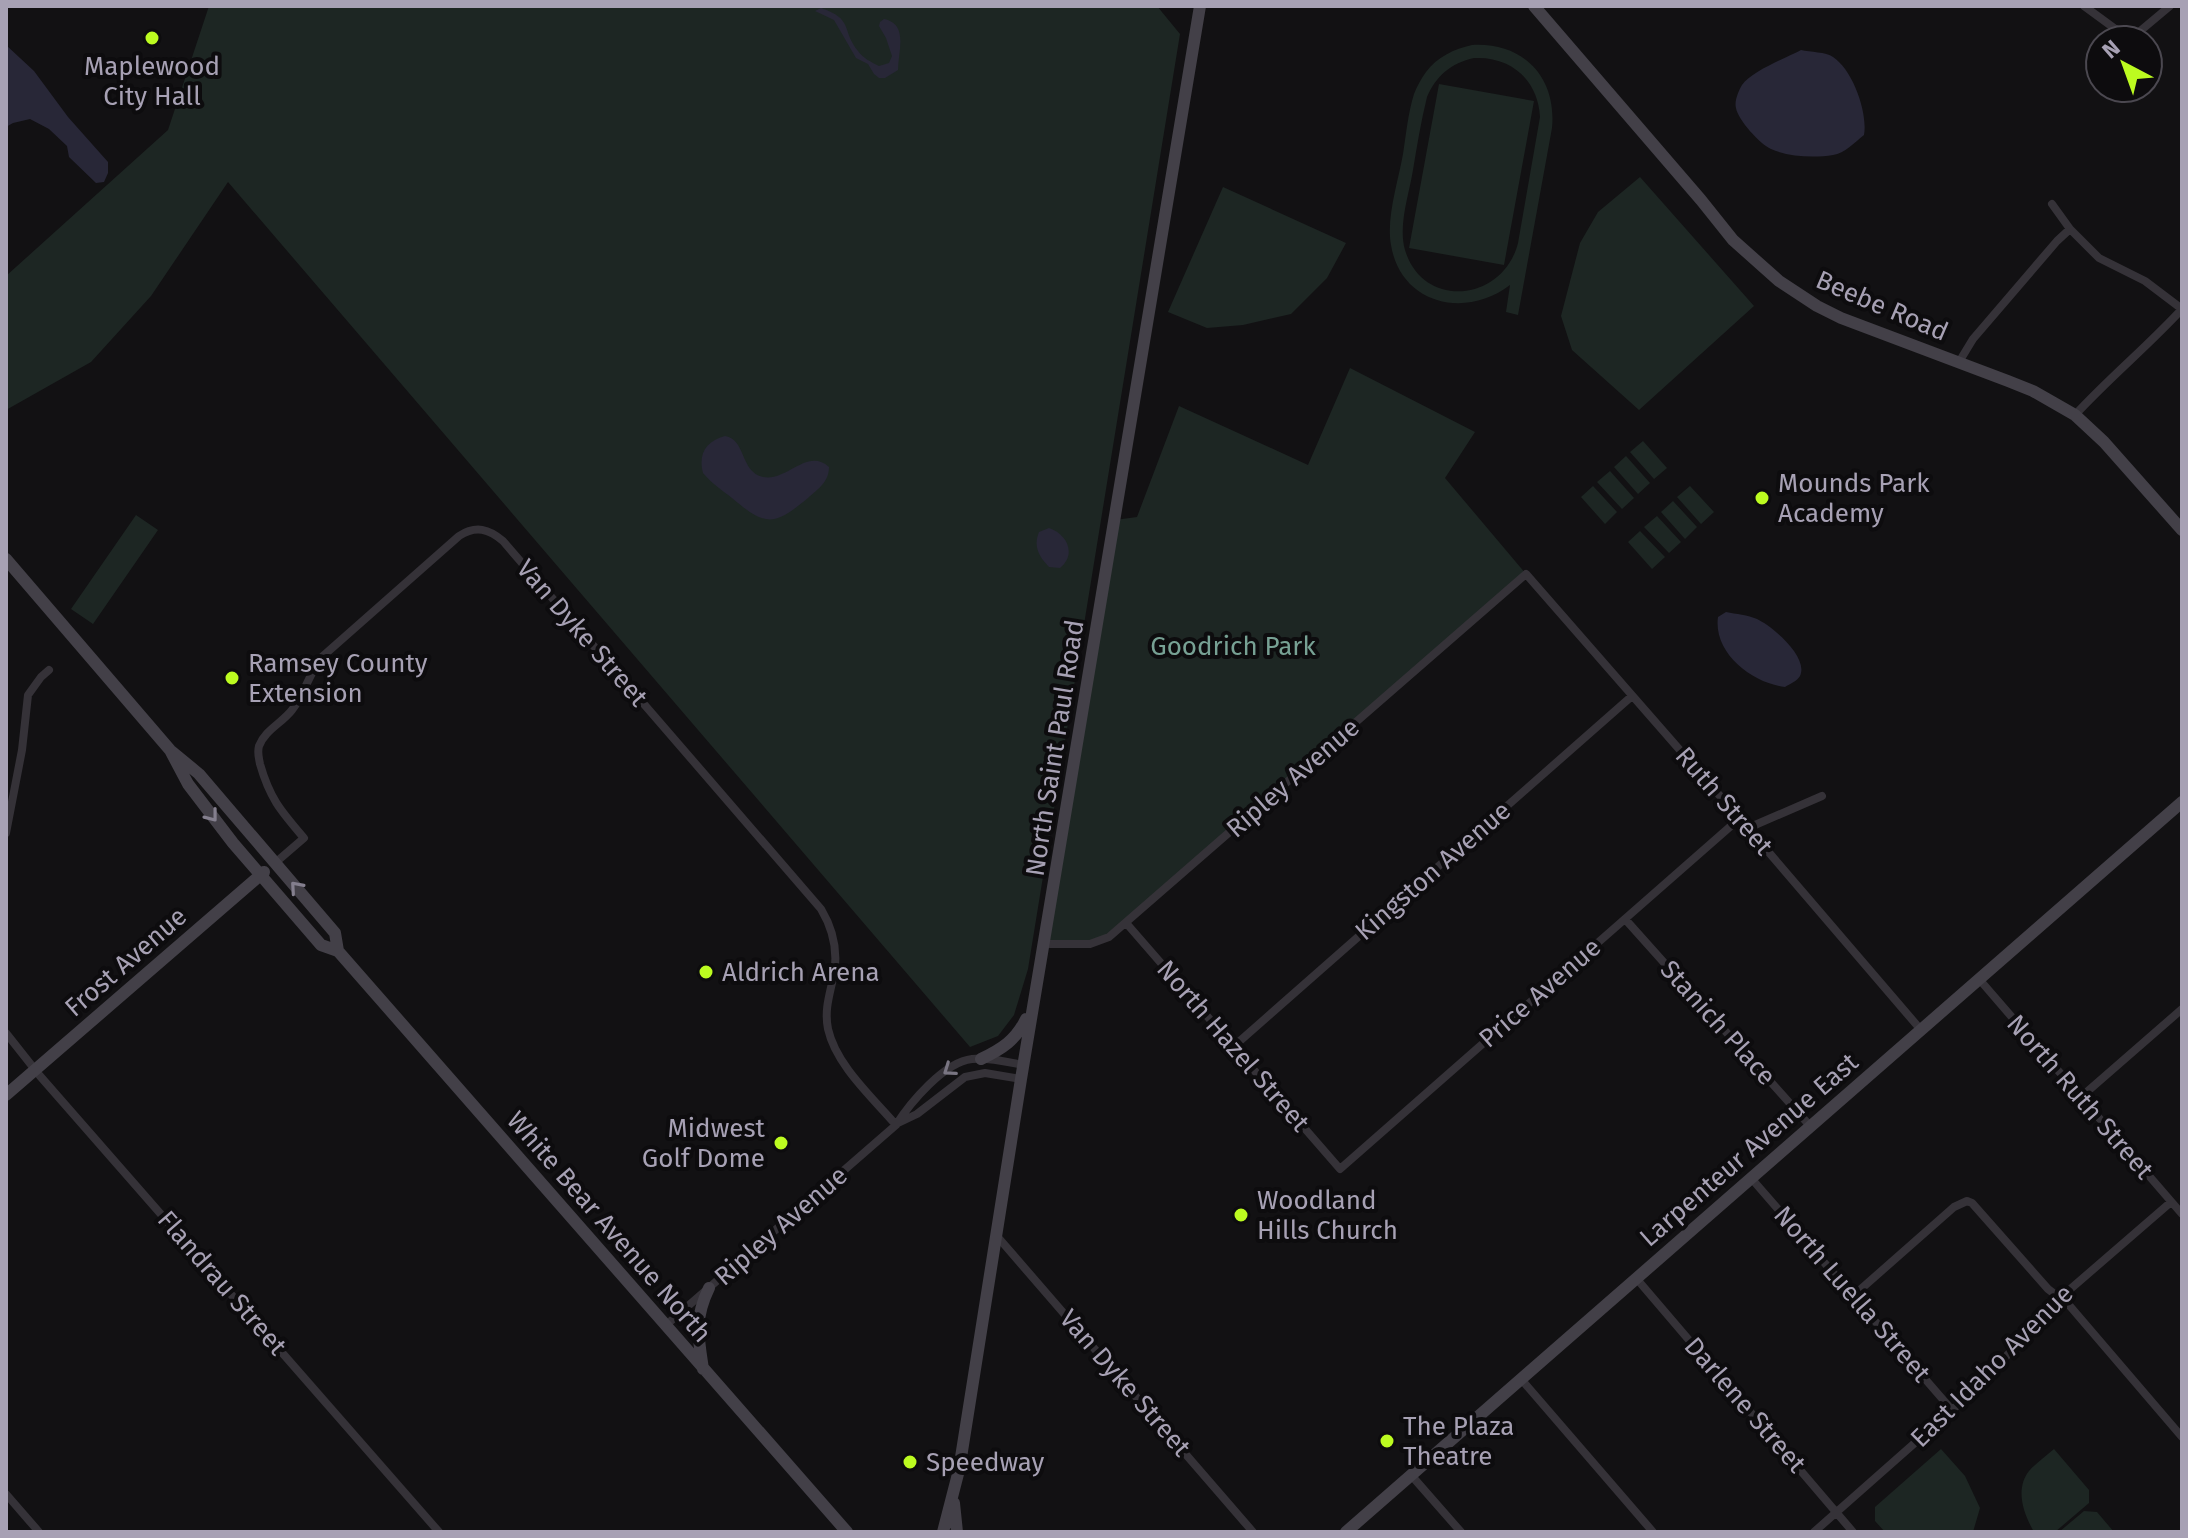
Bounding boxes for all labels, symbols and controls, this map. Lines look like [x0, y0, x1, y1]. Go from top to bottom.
north arrow [2084, 24, 2164, 104]
marker: Maplewood City Hall [143, 29, 161, 47]
text: N [2097, 34, 2126, 64]
place label: Maplewood City Hall [84, 51, 220, 112]
street label: Beebe Road [1811, 264, 1953, 348]
place label: Mounds Park Academy [1778, 468, 1930, 529]
marker: Mounds Park Academy [1753, 489, 1771, 507]
street label: Van Dyke Street [510, 553, 654, 713]
street label: North Saint Paul Road [1019, 618, 1091, 878]
park label: Goodrich Park [1150, 631, 1316, 662]
place label: Ramsey County Extension [248, 648, 428, 709]
marker: Ramsey County Extension [223, 669, 241, 687]
street label: Ripley Avenue [1220, 712, 1366, 844]
street label: Ruth Street [1669, 741, 1780, 862]
street label: Kingston Avenue [1349, 795, 1517, 947]
one-way arrow [202, 807, 216, 822]
one-way arrow [291, 882, 306, 897]
street label: Frost Avenue [59, 901, 193, 1023]
street label: Price Avenue [1473, 932, 1607, 1054]
street label: North Hazel Street [1150, 954, 1316, 1138]
street label: Stanich Place [1654, 954, 1782, 1092]
place label: Aldrich Arena [722, 957, 880, 988]
marker: Aldrich Arena [697, 963, 715, 981]
street label: North Ruth Street [2000, 1009, 2160, 1186]
street label: Larpenteur Avenue East [1633, 1046, 1865, 1253]
one-way arrow [944, 1060, 958, 1075]
street label: White Bear Avenue North [500, 1105, 718, 1349]
place label: Midwest Golf Dome [642, 1113, 766, 1174]
marker: Midwest Golf Dome [772, 1134, 790, 1152]
street label: Ripley Avenue [708, 1160, 854, 1292]
place label: Woodland Hills Church [1257, 1185, 1398, 1246]
street label: North Luella Street [1767, 1200, 1937, 1389]
street label: Flandrau Street [151, 1205, 293, 1362]
marker: Woodland Hills Church [1232, 1206, 1250, 1224]
street label: East Idaho Avenue [1904, 1278, 2080, 1454]
street label: Van Dyke Street [1053, 1303, 1197, 1463]
street label: Darlene Street [1678, 1331, 1813, 1479]
place label: The Plaza Theatre [1403, 1411, 1514, 1472]
marker: The Plaza Theatre [1378, 1432, 1396, 1450]
place label: Speedway [926, 1447, 1045, 1478]
marker: Speedway [901, 1453, 919, 1471]

